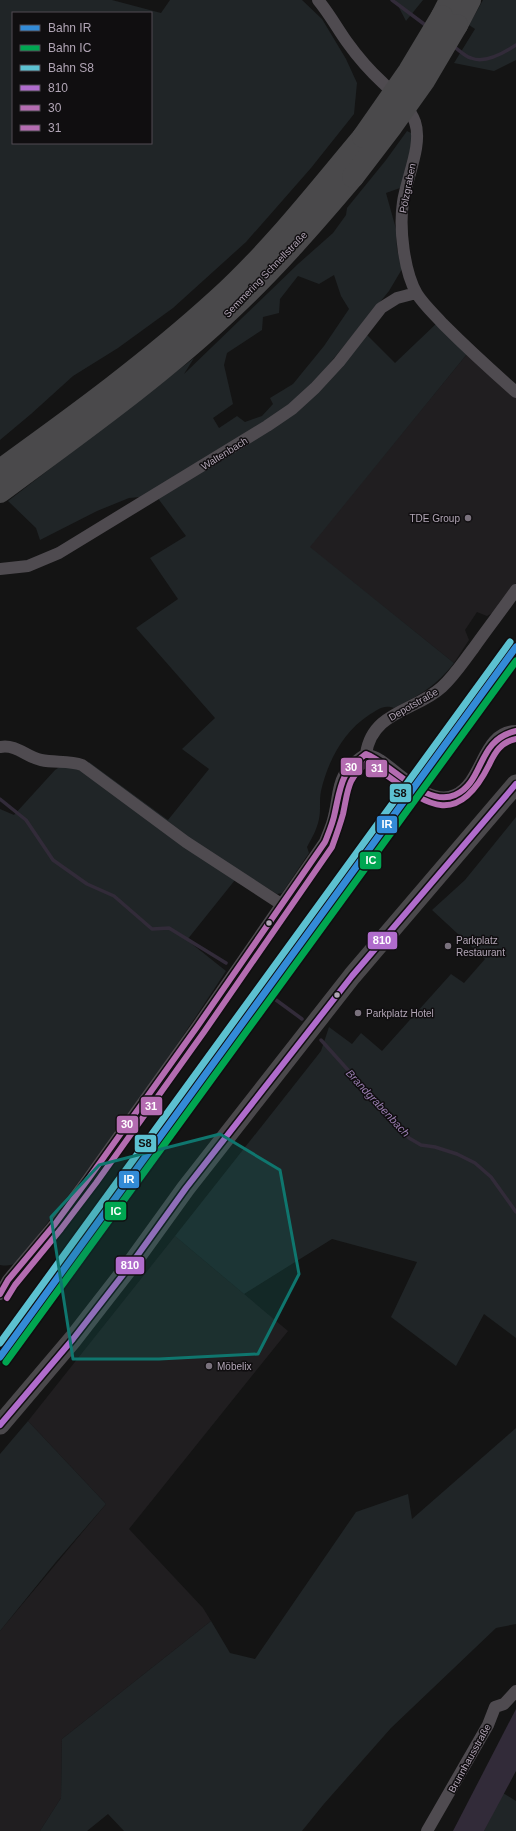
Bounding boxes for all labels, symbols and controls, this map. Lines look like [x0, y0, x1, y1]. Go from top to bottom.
legend [12, 12, 152, 144]
text: Bahn IR [48, 21, 92, 35]
text: Bahn IC [48, 41, 92, 55]
text: Bahn S8 [48, 61, 94, 75]
text: 810 [48, 81, 68, 95]
text: 30 [48, 101, 62, 115]
text: 31 [48, 121, 62, 135]
street label: Pölzgraben [397, 162, 418, 214]
street label: Semmering Schnellstraße [221, 229, 310, 320]
street label: Waltenbach [199, 435, 249, 472]
place label: TDE Group [409, 513, 460, 524]
marker: TDE Group [463, 513, 473, 523]
street label: Depotstraße [387, 686, 440, 723]
line badge: 30 [340, 757, 363, 776]
line badge: 31 [365, 759, 388, 778]
text: 30 [345, 761, 357, 773]
text: 31 [371, 762, 383, 774]
line badge: S8 [389, 783, 412, 803]
text: S8 [393, 787, 407, 799]
line badge: IR [376, 815, 398, 834]
text: IR [382, 818, 393, 830]
line badge: IC [359, 851, 382, 870]
text: IC [366, 854, 377, 866]
unlabelled marker [264, 918, 274, 928]
line badge: 810 [367, 931, 398, 950]
text: 810 [373, 934, 391, 946]
place label: Parkplatz Restaurant [456, 935, 505, 958]
marker: Parkplatz Restaurant [443, 941, 453, 951]
unlabelled marker [332, 990, 342, 1000]
marker: Parkplatz Hotel [353, 1008, 363, 1018]
place label: Parkplatz Hotel [366, 1008, 434, 1019]
water label: Brandgrabenbach [344, 1067, 412, 1139]
line badge: 31 [140, 1096, 163, 1116]
text: 31 [145, 1100, 157, 1112]
line badge: 30 [116, 1115, 139, 1134]
text: 30 [121, 1118, 133, 1130]
line badge: S8 [134, 1134, 157, 1153]
text: S8 [138, 1137, 152, 1149]
line badge: IR [118, 1170, 140, 1189]
text: IR [124, 1173, 135, 1185]
line badge: IC [104, 1201, 127, 1221]
text: IC [111, 1205, 122, 1217]
line badge: 810 [115, 1256, 145, 1275]
text: 810 [121, 1259, 139, 1271]
marker: Möbelix [204, 1361, 214, 1371]
place label: Möbelix [217, 1361, 251, 1372]
street label: Brunnhausstraße [446, 1722, 493, 1794]

